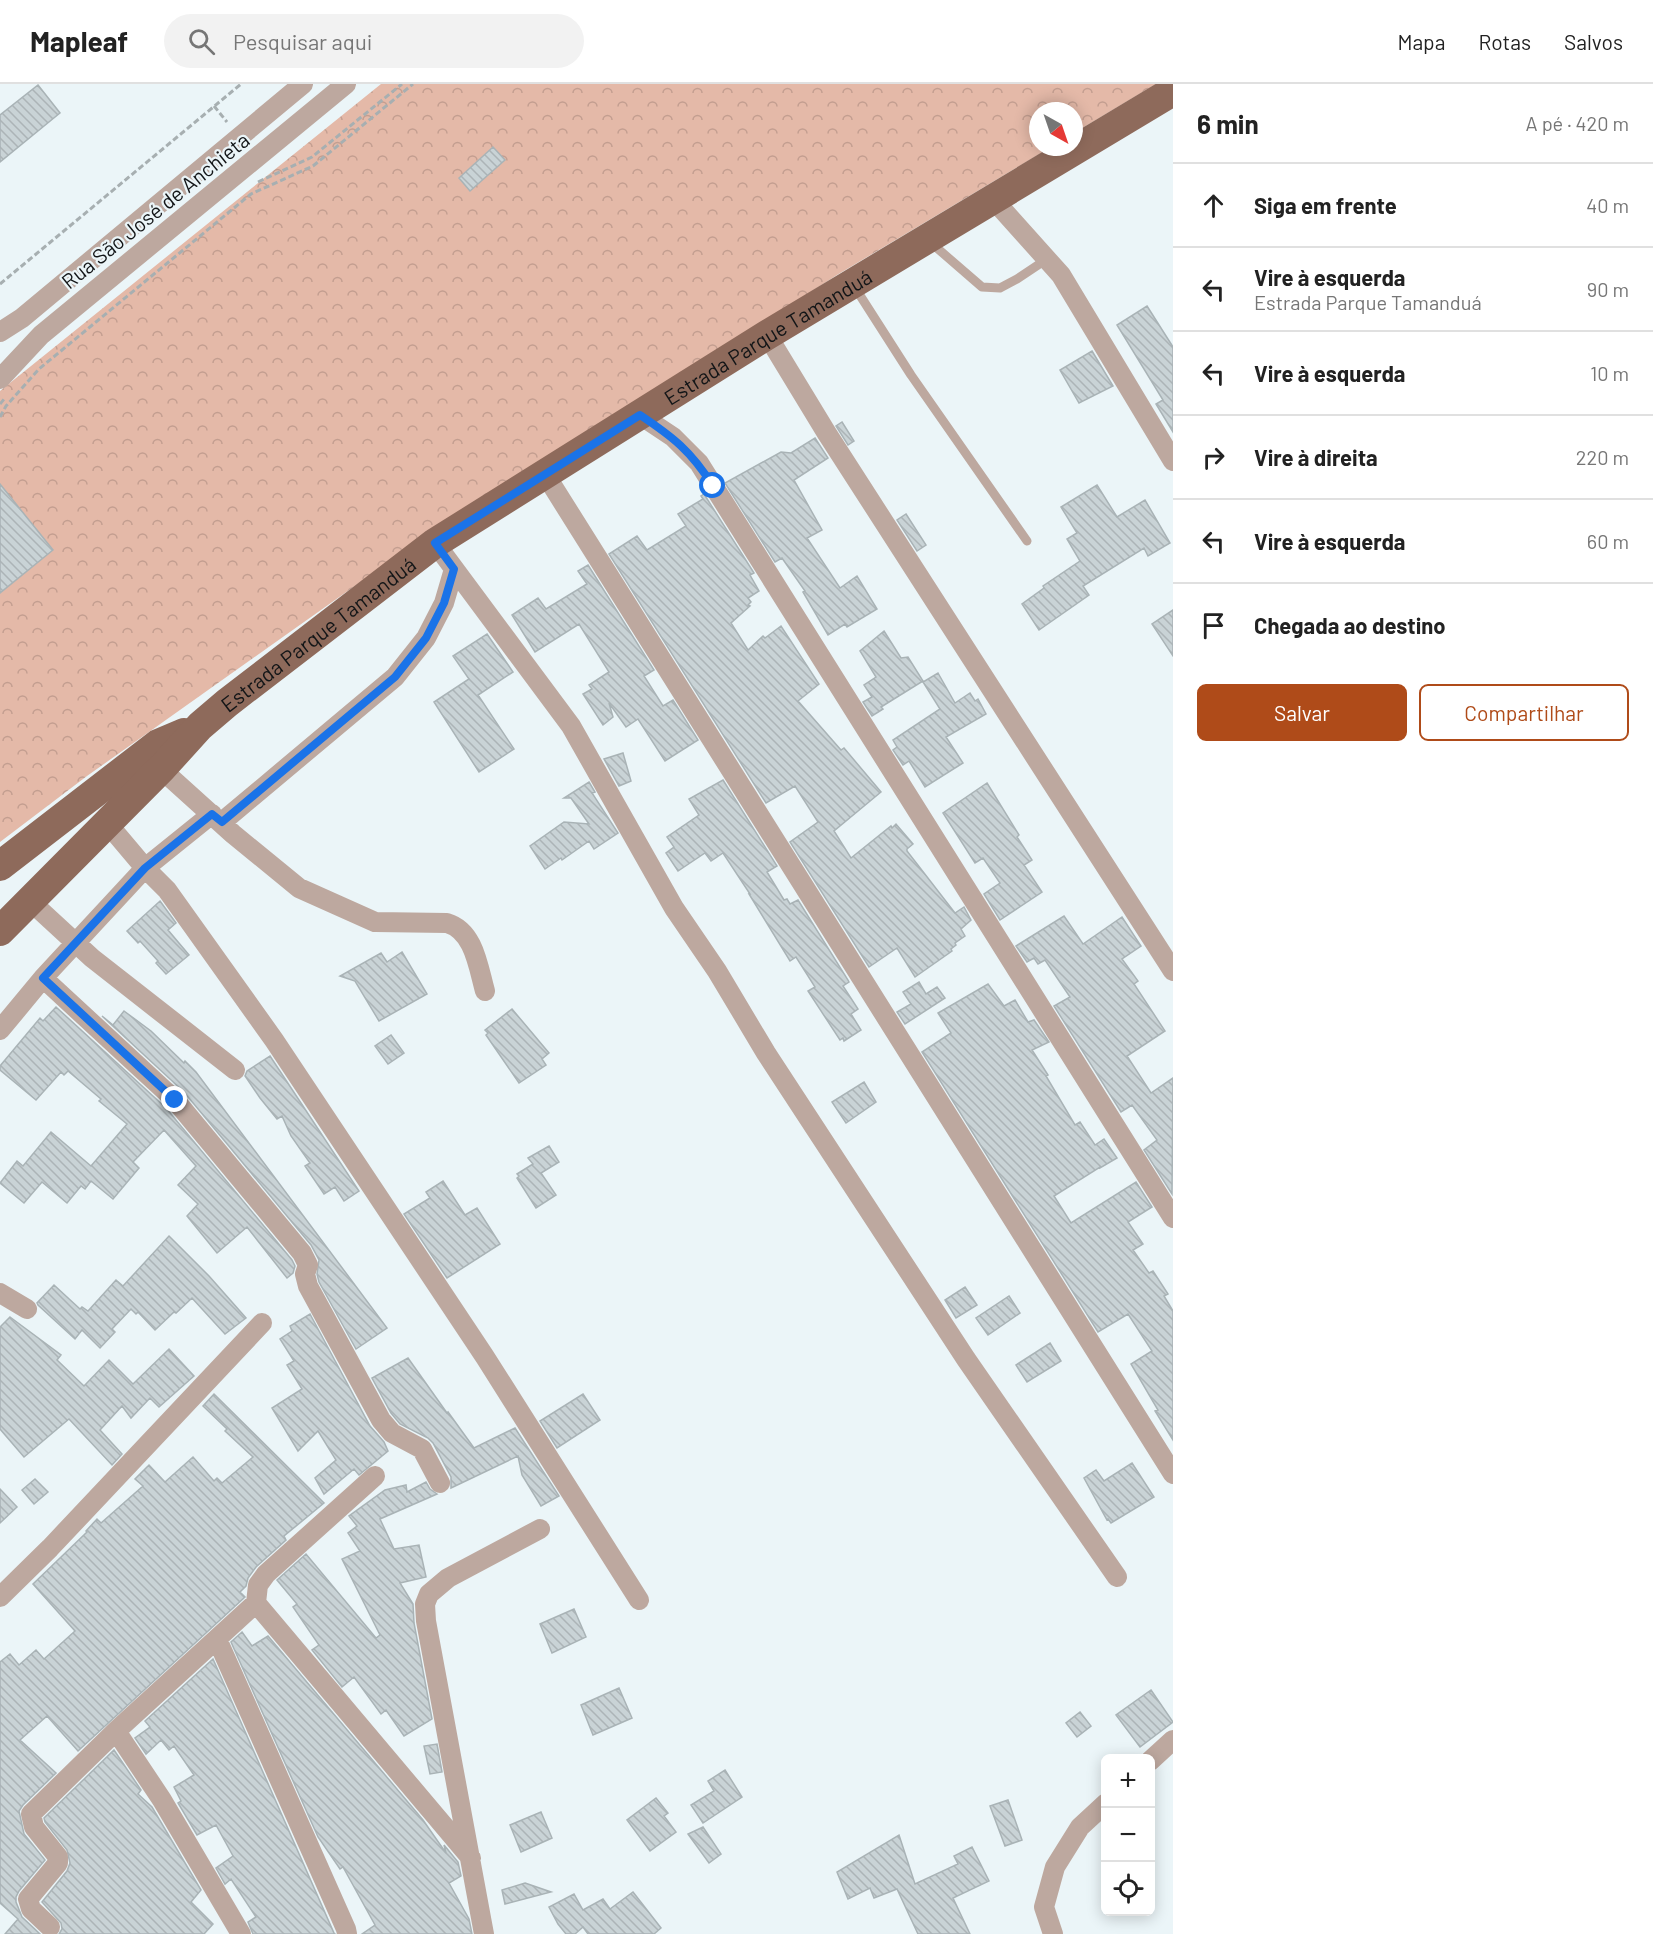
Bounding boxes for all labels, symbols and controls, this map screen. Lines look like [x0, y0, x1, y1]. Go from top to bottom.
search box [164, 14, 584, 68]
text: Mapleaf [30, 24, 128, 58]
icon: search [185, 25, 218, 58]
text: Pesquisar aqui [233, 28, 372, 54]
text: Mapa [1397, 29, 1445, 54]
text: Rotas [1478, 29, 1531, 54]
text: Salvos [1564, 29, 1623, 54]
north arrow [1029, 102, 1083, 156]
text: 6 min [1197, 108, 1259, 139]
text: A pé · 420 m [1526, 111, 1629, 135]
street label: Rua São José de Anchieta [56, 127, 254, 293]
icon: ahead [1197, 189, 1230, 222]
text: Siga em frente [1254, 192, 1397, 218]
text: 40 m [1586, 193, 1629, 217]
street label: Estrada Parque Tamanduá [659, 263, 876, 409]
text: Vire à esquerda [1254, 264, 1405, 290]
icon: left [1197, 273, 1230, 306]
text: 90 m [1587, 277, 1629, 301]
text: Estrada Parque Tamanduá [1254, 290, 1482, 314]
icon: left [1197, 357, 1230, 390]
text: Vire à esquerda [1254, 360, 1405, 386]
text: 10 m [1590, 361, 1629, 385]
icon: right [1197, 441, 1230, 474]
text: Vire à direita [1254, 444, 1378, 470]
text: 220 m [1576, 445, 1629, 469]
route start [699, 472, 725, 498]
icon: left [1197, 525, 1230, 558]
text: Vire à esquerda [1254, 528, 1405, 554]
text: 60 m [1587, 529, 1629, 553]
street label: Estrada Parque Tamanduá [215, 551, 420, 716]
icon: arrive [1197, 609, 1230, 642]
text: Chegada ao destino [1254, 612, 1445, 638]
button: Salvar [1197, 684, 1407, 741]
button: Compartilhar [1419, 684, 1629, 741]
route end [161, 1086, 187, 1112]
map controls [1101, 1754, 1155, 1916]
button: + [1101, 1754, 1155, 1808]
button: − [1101, 1808, 1155, 1862]
button: locate [1101, 1862, 1155, 1916]

